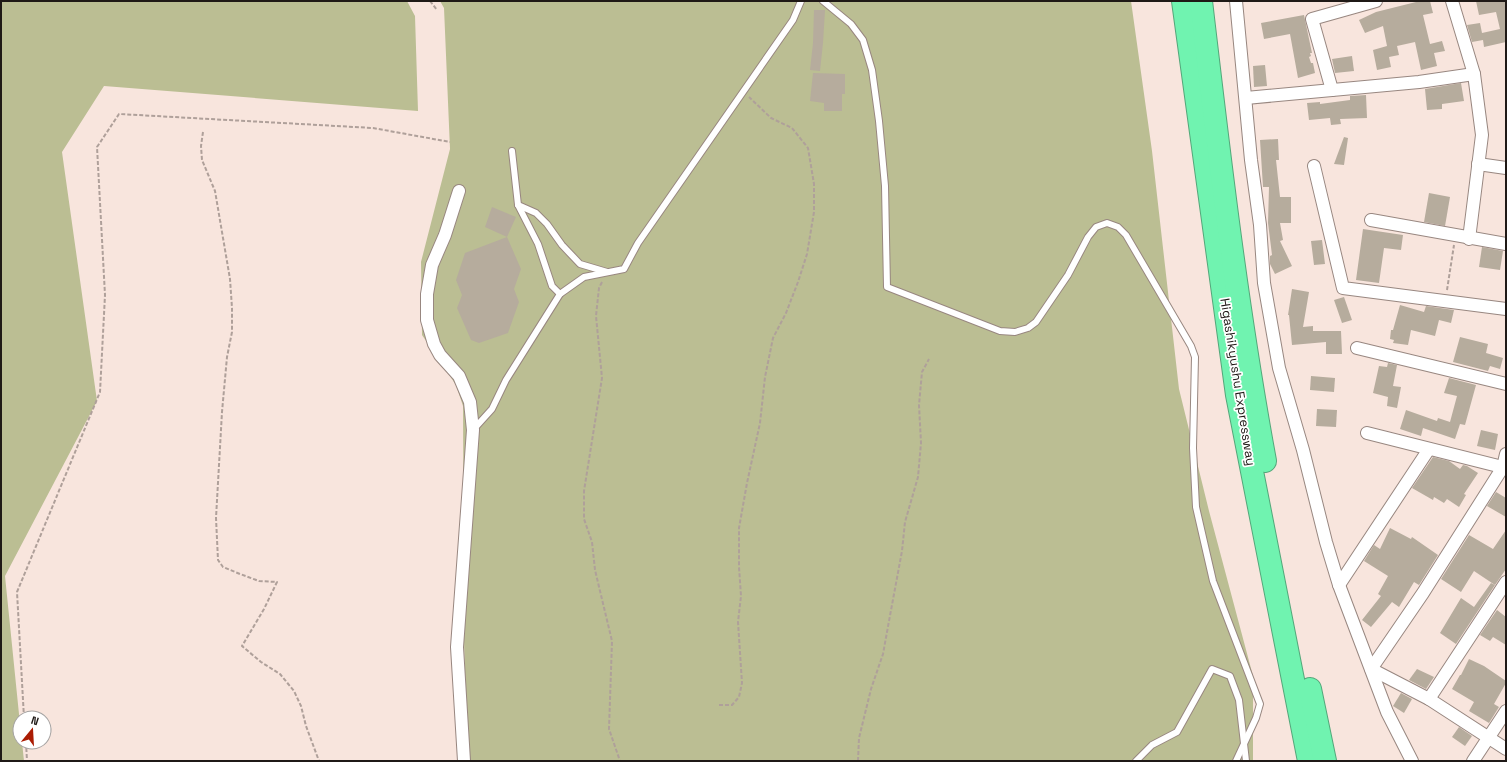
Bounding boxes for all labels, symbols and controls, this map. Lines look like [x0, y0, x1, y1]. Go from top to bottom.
street label: Higashikyushu Expressway [1216, 297, 1260, 467]
north arrow [12, 710, 52, 750]
text: N [29, 713, 41, 728]

